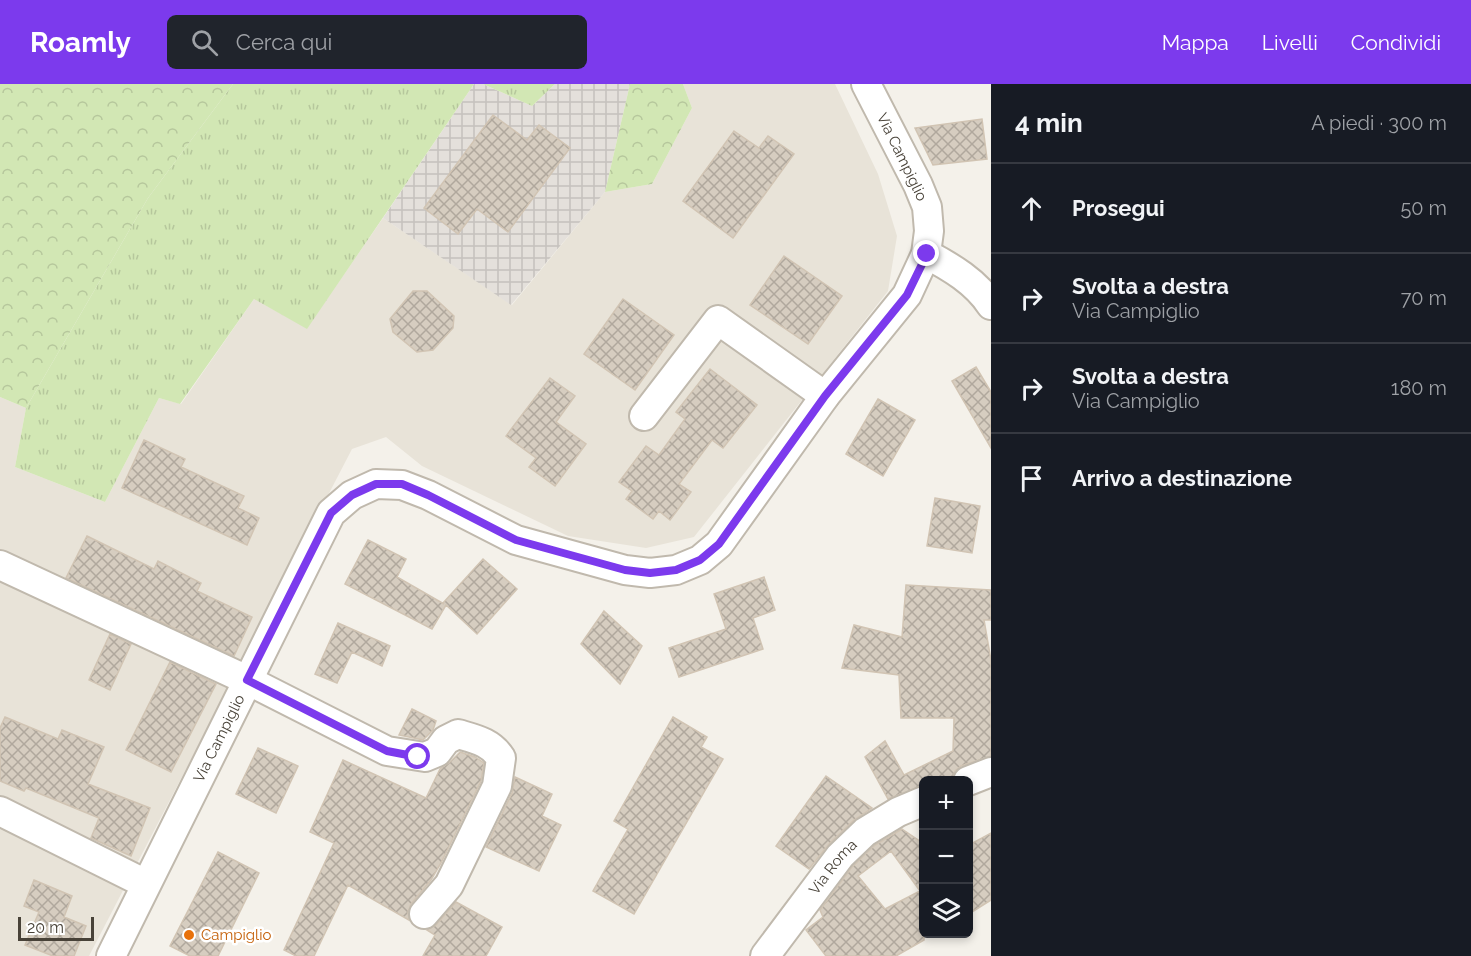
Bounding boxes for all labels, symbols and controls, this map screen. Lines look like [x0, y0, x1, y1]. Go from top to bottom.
search box [167, 15, 587, 69]
text: Roamly [30, 26, 131, 59]
icon: search [188, 26, 221, 59]
text: Cerca qui [236, 29, 332, 55]
text: Mappa [1162, 30, 1229, 55]
text: Livelli [1262, 30, 1318, 55]
text: Condividi [1351, 30, 1441, 55]
text: 4 min [1015, 108, 1083, 138]
street label: Via Campiglio [873, 110, 931, 204]
text: A piedi · 300 m [1311, 111, 1447, 135]
icon: ahead [1015, 192, 1048, 225]
text: Prosegui [1072, 195, 1165, 221]
text: 50 m [1400, 196, 1447, 220]
route end [913, 240, 939, 266]
text: Svolta a destra [1072, 273, 1229, 299]
icon: right [1015, 282, 1048, 315]
text: 70 m [1401, 286, 1447, 310]
text: Via Campiglio [1072, 299, 1200, 323]
text: Svolta a destra [1072, 363, 1229, 389]
icon: right [1015, 372, 1048, 405]
text: 180 m [1391, 376, 1447, 400]
text: Via Campiglio [1072, 389, 1200, 413]
icon: arrive [1015, 462, 1048, 495]
text: Arrivo a destinazione [1072, 465, 1292, 491]
street label: Via Campiglio [190, 691, 249, 785]
route start [404, 743, 430, 769]
map controls [919, 776, 973, 938]
button: + [919, 776, 973, 830]
button: − [919, 830, 973, 884]
street label: Via Roma [805, 836, 861, 898]
button: layers [919, 884, 973, 938]
scale bar [18, 914, 94, 942]
text: 20 m [27, 918, 64, 937]
place label: Campiglio [201, 926, 271, 944]
marker: Campiglio [182, 928, 196, 942]

